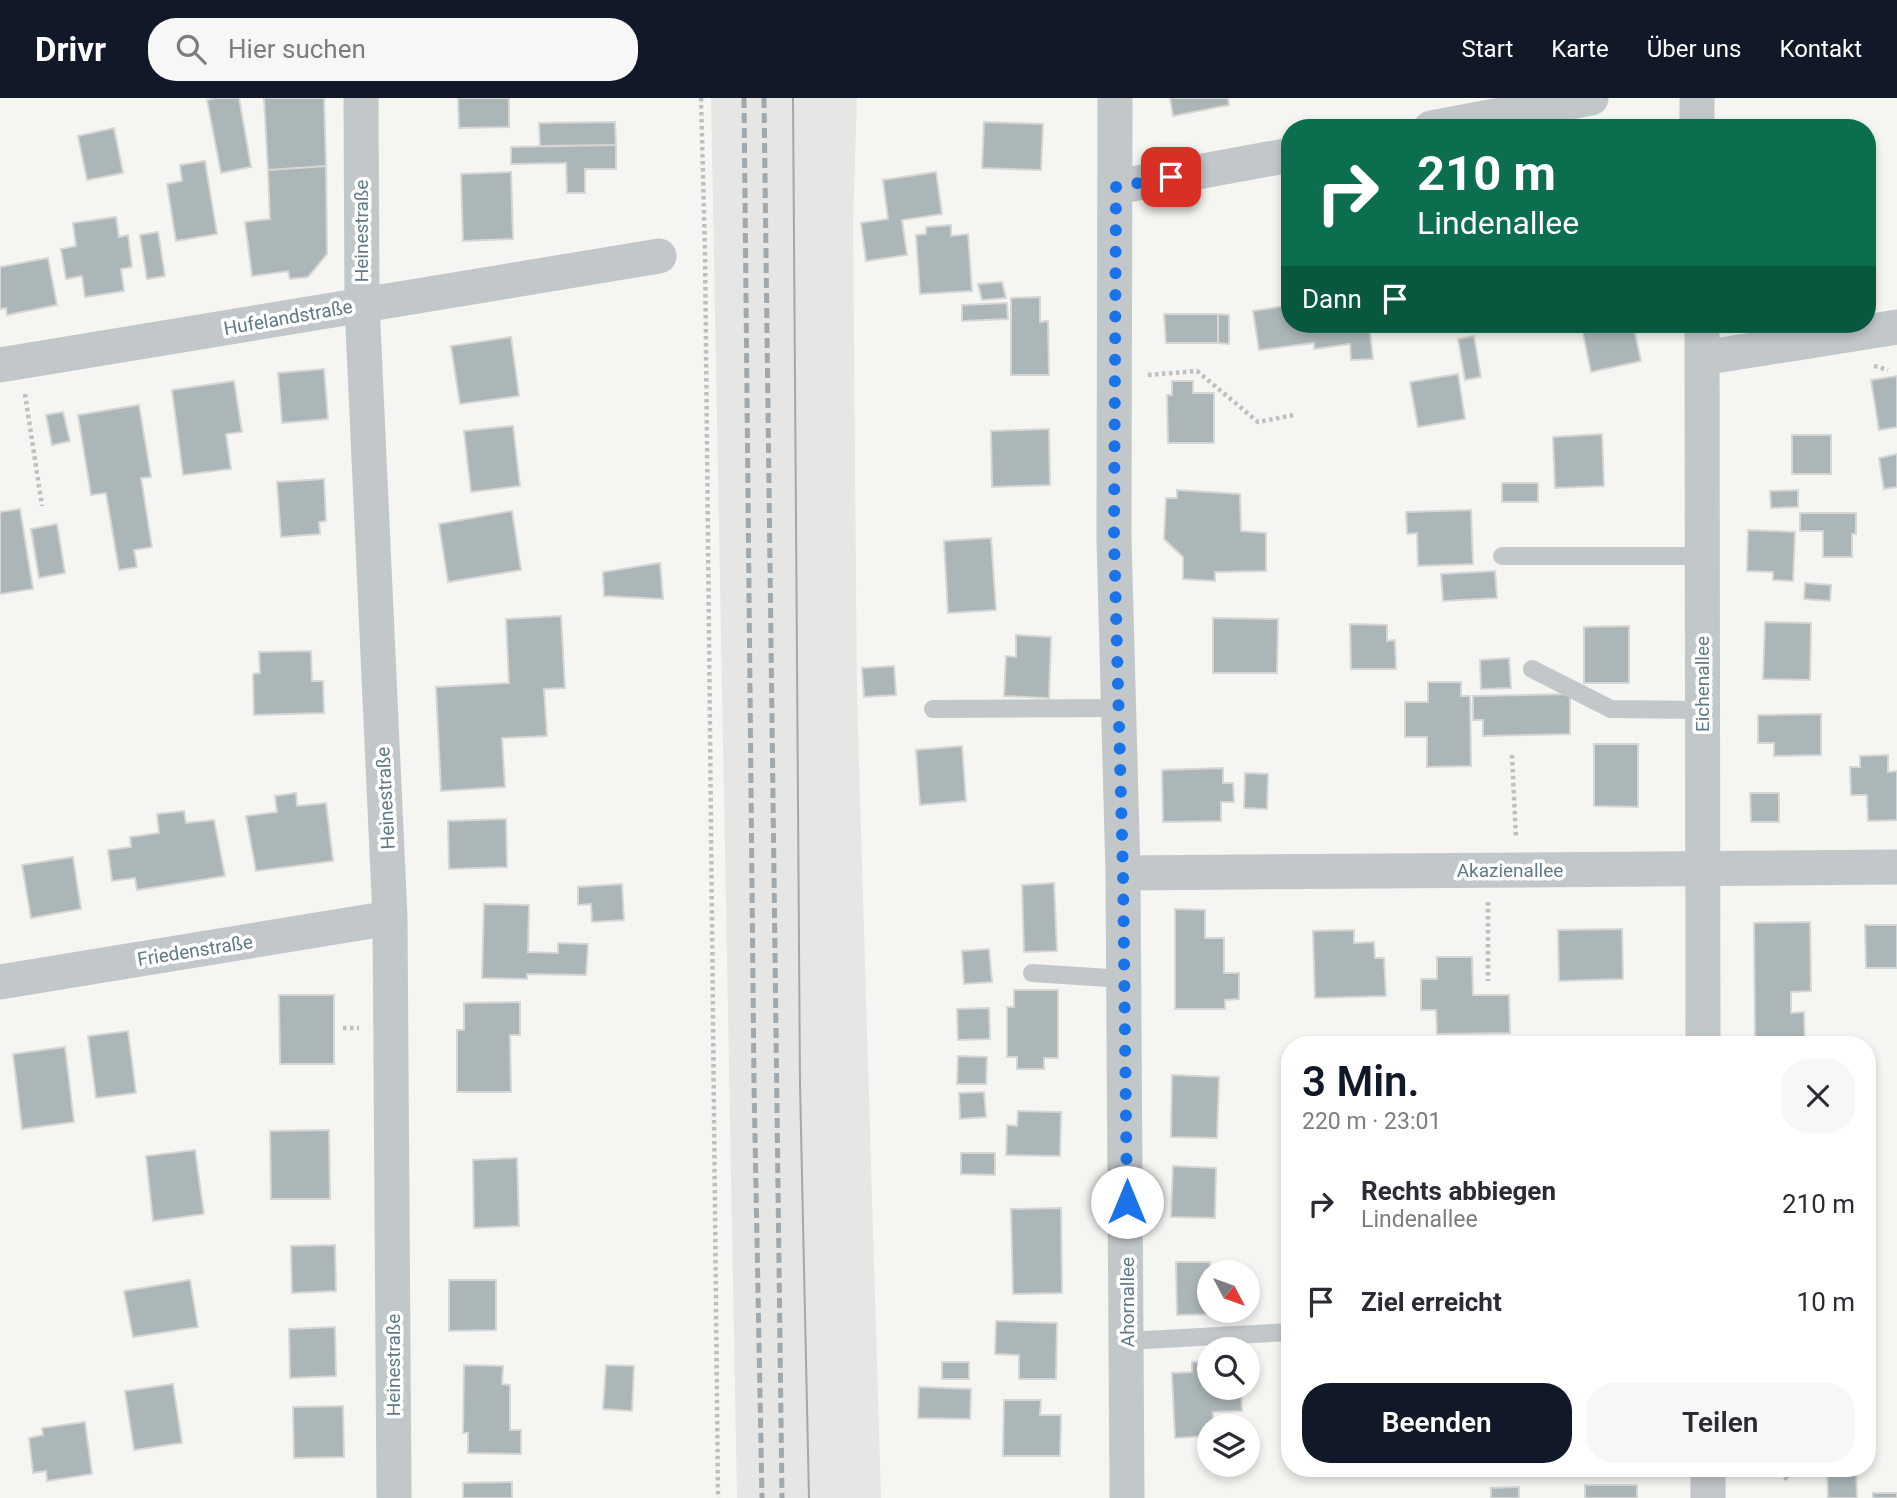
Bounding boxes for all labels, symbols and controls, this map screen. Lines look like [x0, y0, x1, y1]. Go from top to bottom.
search box [148, 18, 638, 81]
text: Drivr [35, 30, 106, 69]
icon: search [172, 30, 210, 68]
text: Hier suchen [228, 34, 366, 64]
text: Start [1462, 35, 1513, 63]
text: Karte [1551, 35, 1609, 63]
text: Über uns [1647, 35, 1741, 63]
text: Kontakt [1779, 35, 1862, 63]
text: 210 m [1417, 145, 1556, 202]
pin [1141, 147, 1201, 207]
icon: right [1302, 147, 1393, 238]
icon: arrive [1152, 158, 1190, 196]
street label: Heinestraße [350, 180, 373, 282]
text: Lindenallee [1417, 204, 1579, 242]
icon: arrive [1376, 280, 1414, 318]
text: Dann [1302, 284, 1362, 314]
street label: Hufelandstraße [222, 295, 354, 340]
street label: Eichenallee [1691, 636, 1714, 732]
street label: Heinestraße [371, 746, 400, 850]
street label: Akazienallee [1457, 859, 1563, 882]
street label: Friedenstraße [136, 930, 254, 971]
text: 3 Min. [1302, 1057, 1420, 1106]
button: close [1781, 1059, 1855, 1133]
text: 220 m · 23:01 [1302, 1108, 1441, 1135]
position arrow [1090, 1165, 1164, 1239]
text: Rechts abbiegen [1361, 1176, 1556, 1206]
icon: right [1302, 1185, 1340, 1223]
text: 210 m [1782, 1189, 1855, 1219]
text: Lindenallee [1361, 1206, 1478, 1233]
street label: Ahornallee [1116, 1257, 1139, 1347]
north arrow [1197, 1260, 1260, 1323]
map controls [1197, 1260, 1260, 1477]
icon: arrive [1302, 1283, 1340, 1321]
text: Ziel erreicht [1361, 1287, 1502, 1317]
text: 10 m [1797, 1287, 1855, 1317]
street label: Heinestraße [382, 1314, 405, 1416]
button: search [1197, 1337, 1260, 1400]
button: Beenden [1302, 1383, 1572, 1463]
button: Teilen [1586, 1383, 1855, 1463]
button: layers [1197, 1414, 1260, 1477]

